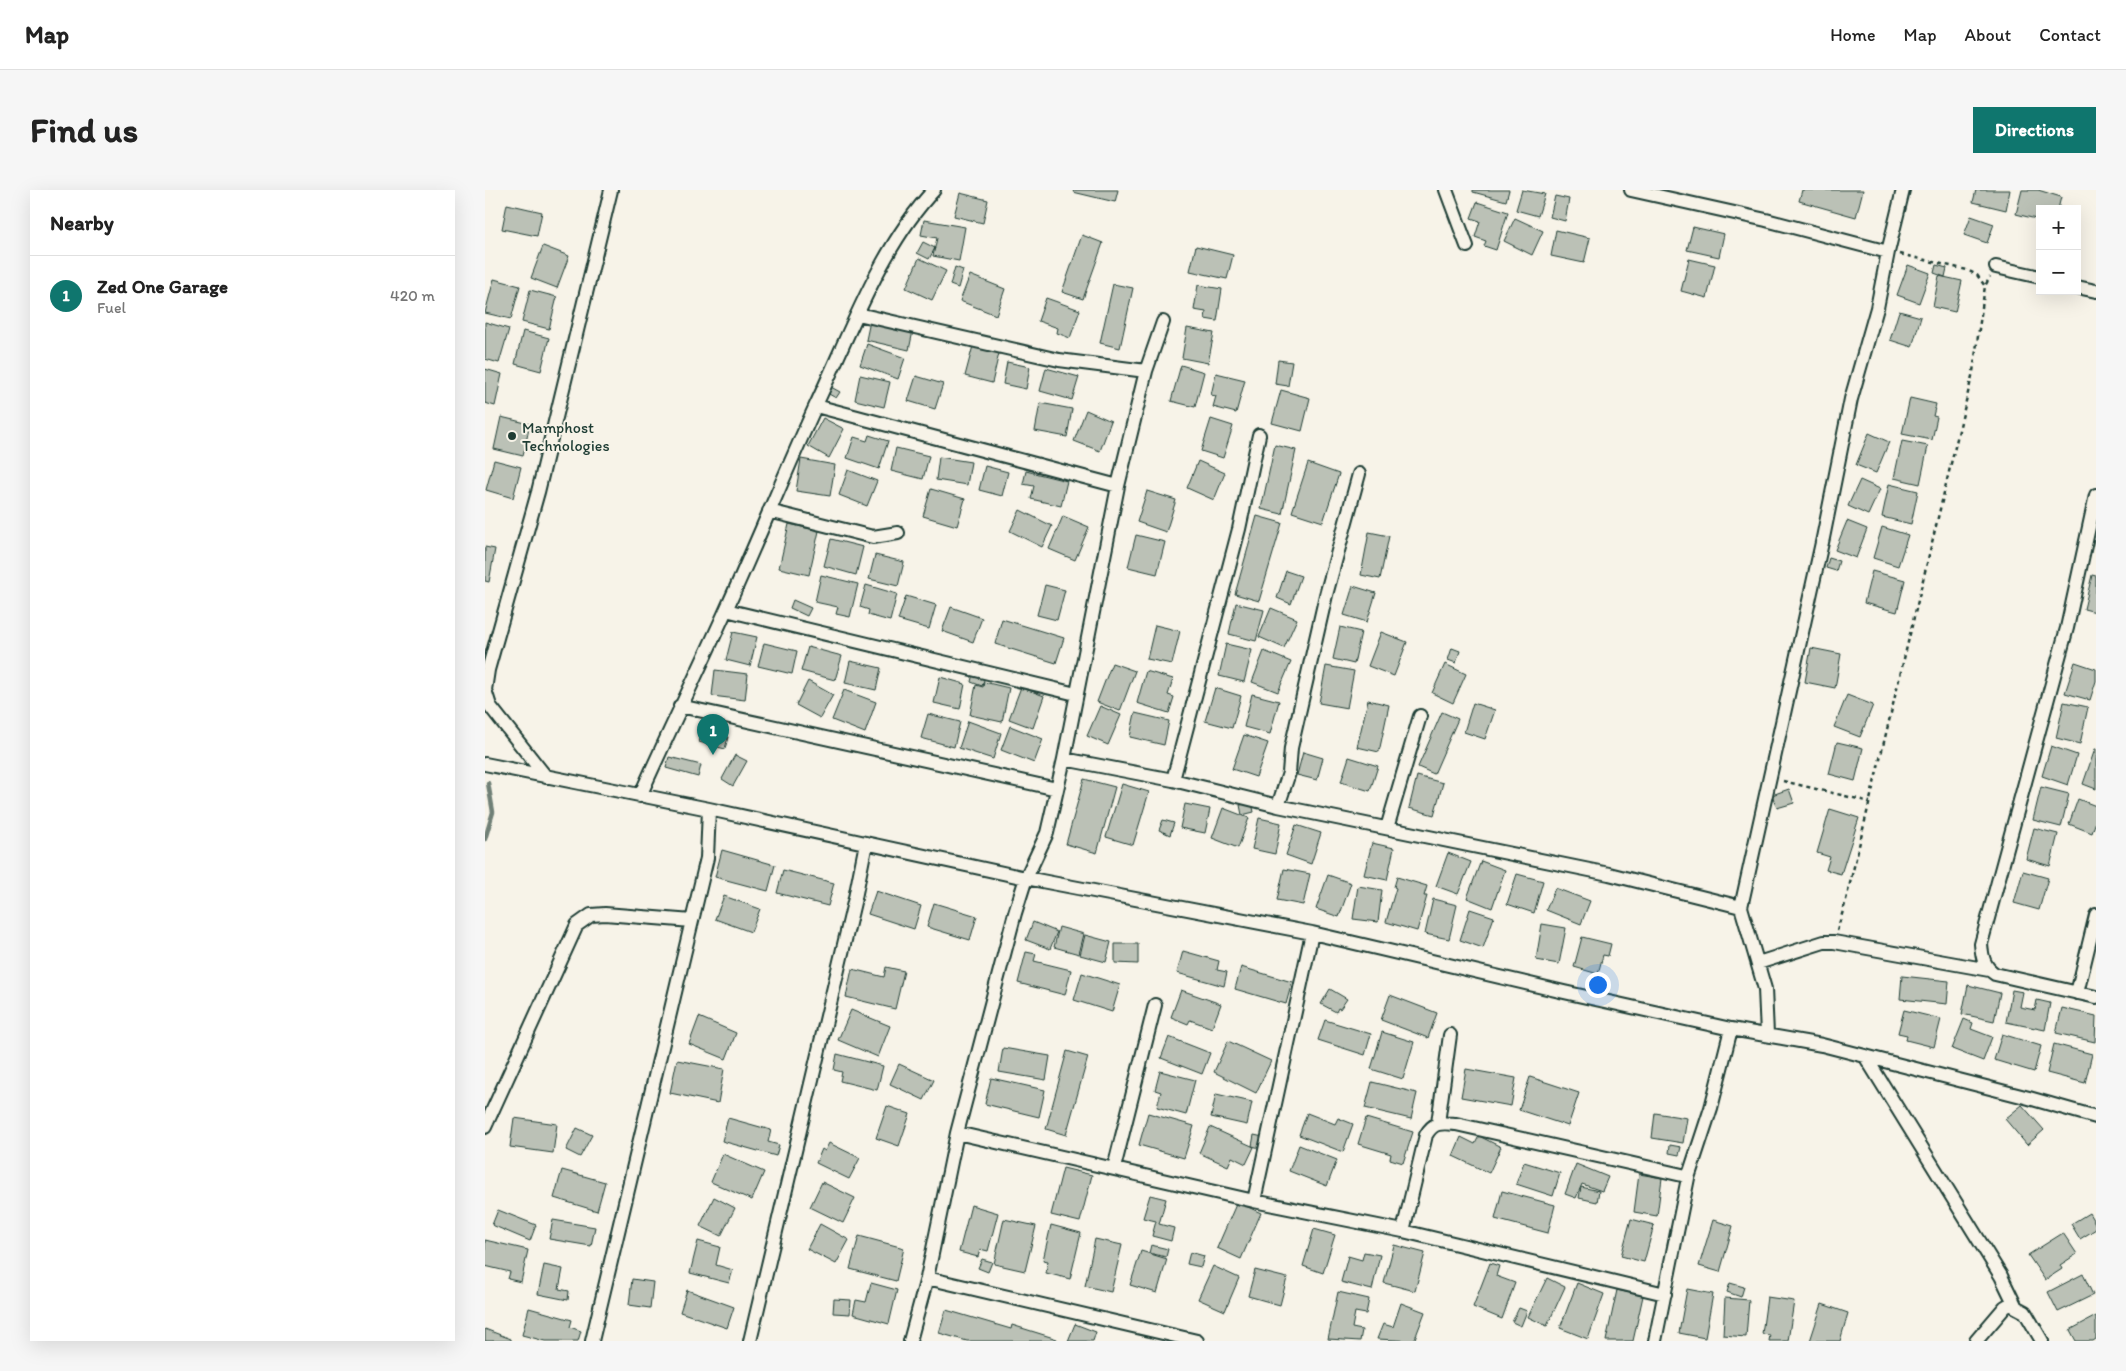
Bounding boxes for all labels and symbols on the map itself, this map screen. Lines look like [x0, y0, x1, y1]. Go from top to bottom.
place label: Mamphost Technologies [522, 418, 610, 455]
marker: Mamphost Technologies [506, 430, 518, 442]
pin: 1 [697, 714, 729, 755]
your location [1585, 972, 1611, 998]

